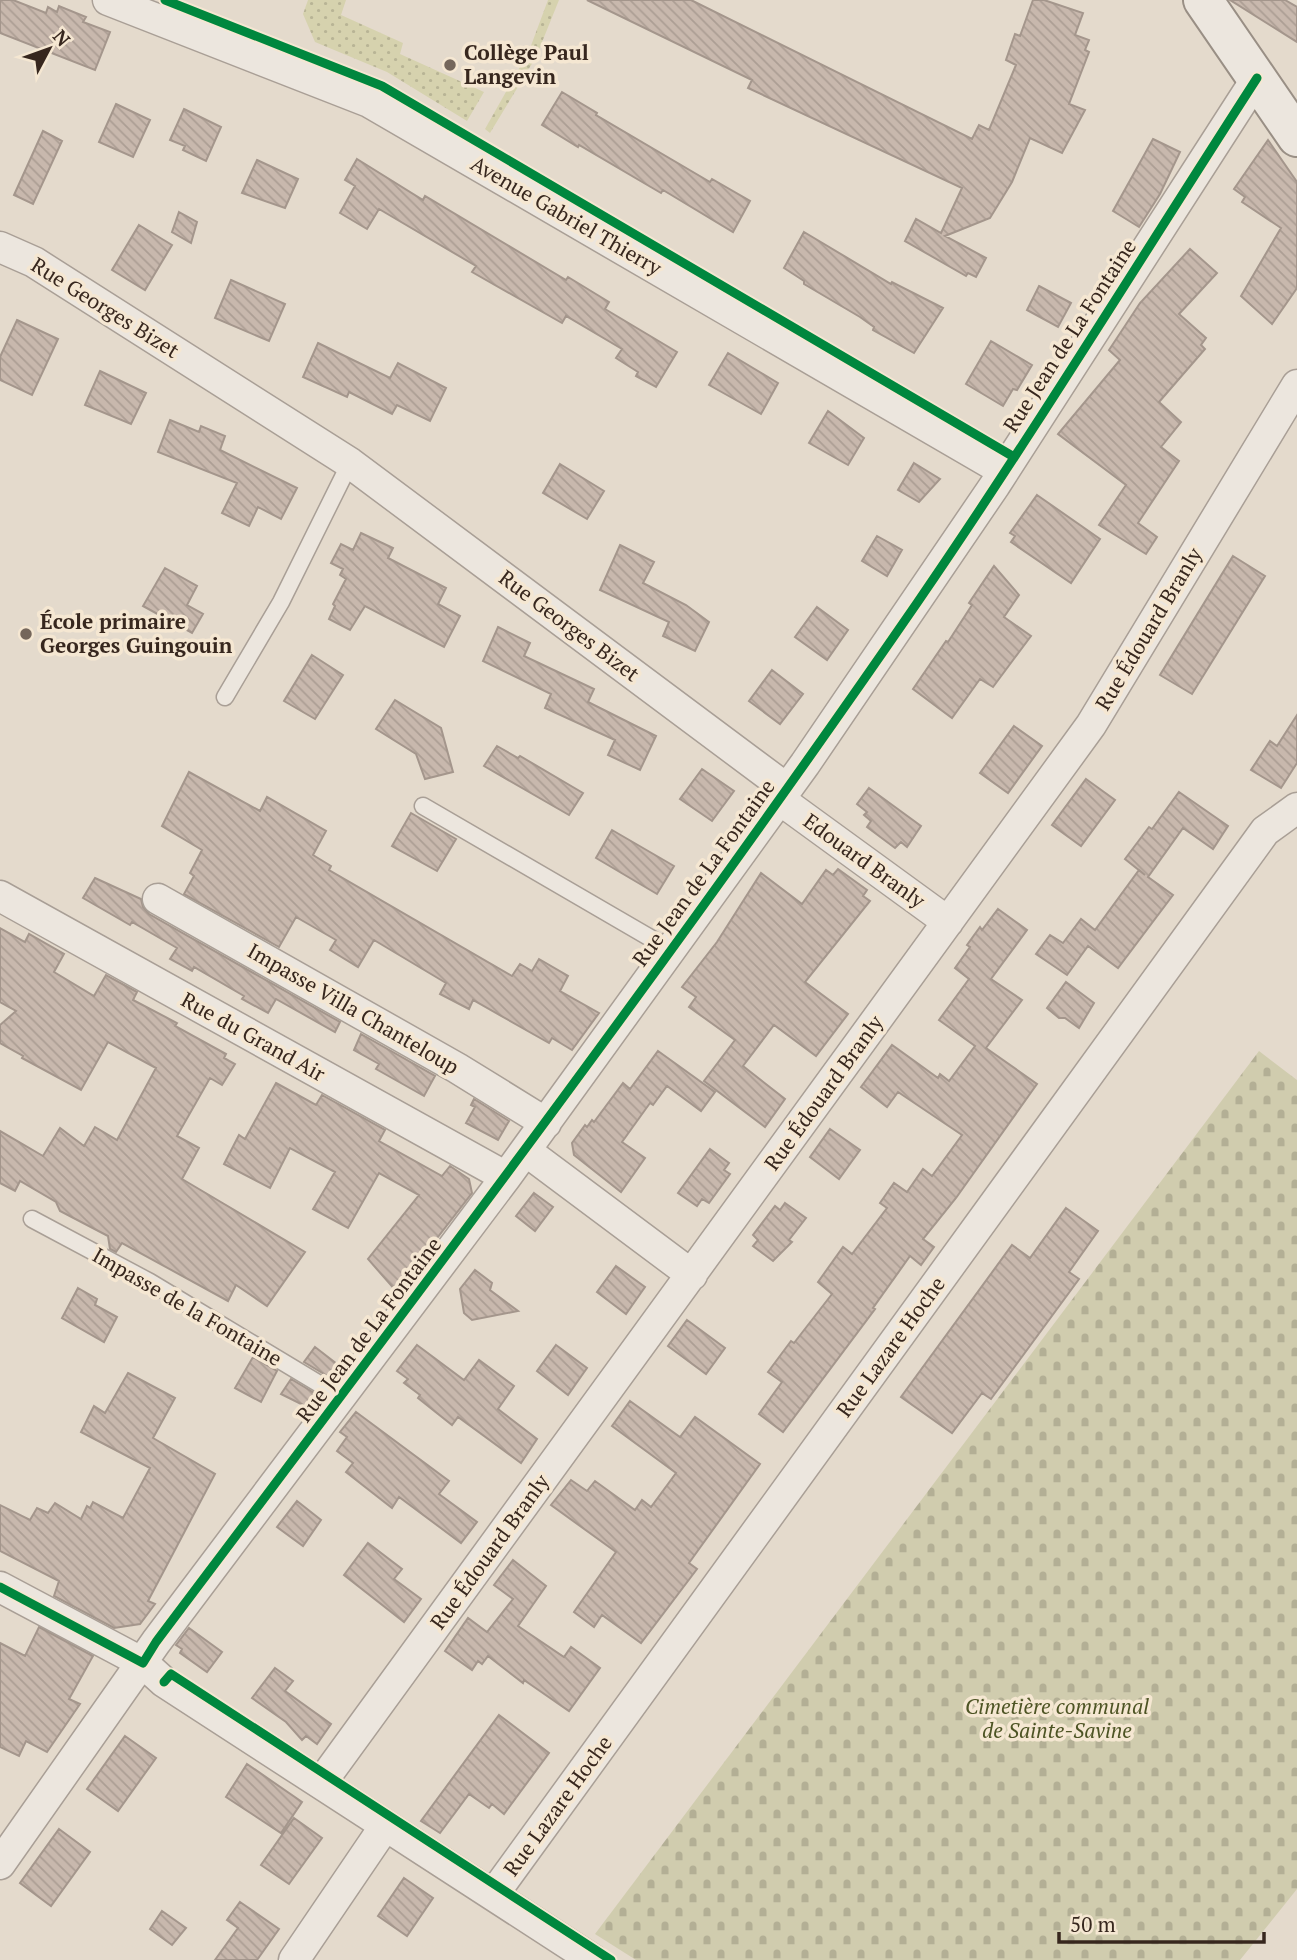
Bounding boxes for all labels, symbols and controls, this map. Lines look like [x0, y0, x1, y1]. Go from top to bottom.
north arrow [14, 14, 84, 84]
text: N [48, 24, 77, 52]
place label: Collège Paul Langevin [464, 38, 589, 90]
marker: Collège Paul Langevin [442, 57, 458, 73]
street label: Avenue Gabriel Thierry [466, 149, 667, 281]
street label: Rue Jean de La Fontaine [996, 234, 1142, 437]
street label: Rue Georges Bizet [26, 250, 185, 364]
street label: Rue Édouard Branly [1088, 542, 1208, 715]
street label: Rue Georges Bizet [494, 563, 646, 687]
place label: École primaire Georges Guingouin [40, 607, 233, 659]
marker: École primaire Georges Guingouin [18, 626, 34, 642]
street label: Rue Jean de La Fontaine [626, 773, 781, 972]
street label: Edouard Branly [798, 807, 931, 914]
street label: Impasse Villa Chanteloup [243, 936, 464, 1080]
street label: Rue du Grand Air [176, 985, 331, 1087]
street label: Rue Édouard Branly [757, 1009, 889, 1176]
street label: Rue Jean de La Fontaine [289, 1231, 447, 1428]
street label: Impasse de la Fontaine [88, 1240, 287, 1372]
street label: Rue Lazare Hoche [830, 1270, 951, 1422]
street label: Rue Édouard Branly [423, 1468, 555, 1635]
park label: Cimetière communal de Sainte-Savine [965, 1692, 1149, 1744]
street label: Rue Lazare Hoche [497, 1729, 618, 1881]
scale bar [1059, 1900, 1264, 1944]
text: 50 m [1070, 1910, 1116, 1938]

